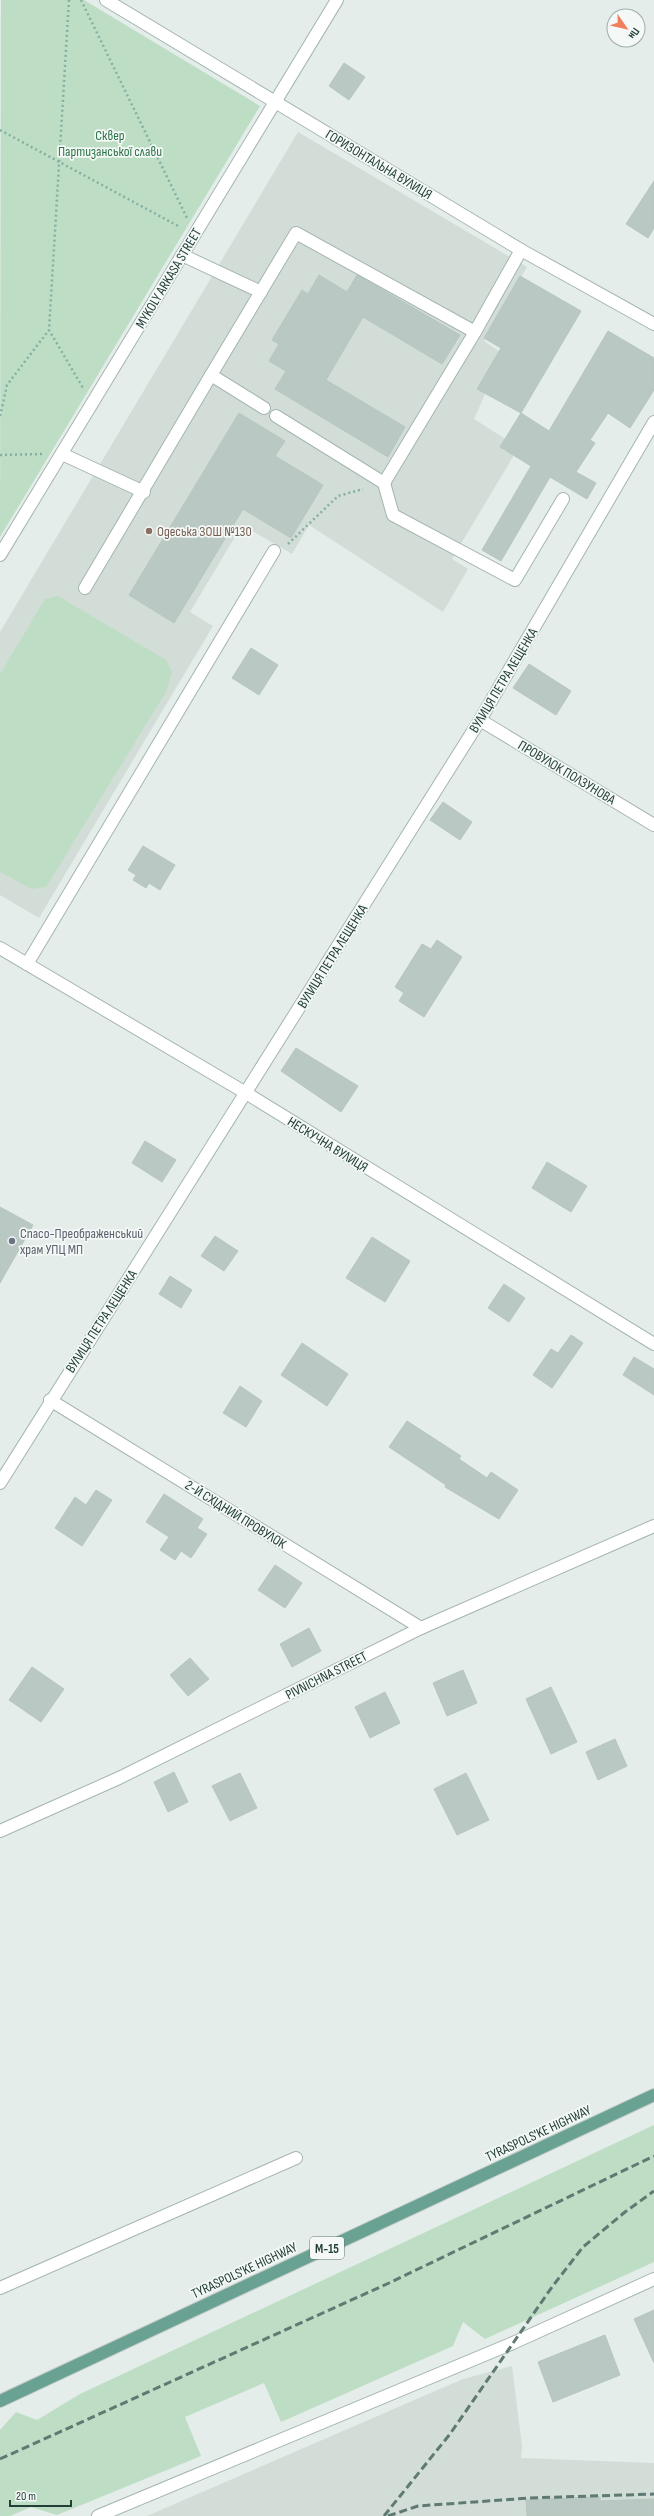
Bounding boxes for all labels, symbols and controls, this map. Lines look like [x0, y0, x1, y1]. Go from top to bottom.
north arrow [606, 8, 646, 48]
text: Пн [625, 25, 642, 42]
street label: ГОРИЗОНТАЛЬНА ВУЛИЦЯ [322, 126, 435, 203]
park label: Сквер Партизанської слави [58, 127, 162, 160]
street label: MYKOLY ARKASA STREET [132, 225, 205, 331]
place label: Одеська ЗОШ №130 [157, 523, 252, 540]
marker: Одеська ЗОШ №130 [144, 526, 154, 536]
street label: ВУЛИЦЯ ПЕТРА ЛЕЩЕНКА [465, 624, 542, 736]
street label: ПРОВУЛОК ПОЛЗУНОВА [515, 737, 619, 809]
street label: ВУЛИЦЯ ПЕТРА ЛЕЩЕНКА [294, 900, 372, 1011]
street label: НЕСКУЧНА ВУЛИЦЯ [284, 1113, 371, 1176]
place label: Спасо-Преображенський храм УПЦ МП [20, 1225, 143, 1258]
marker: Спасо-Преображенський храм УПЦ МП [7, 1236, 17, 1246]
street label: ВУЛИЦЯ ПЕТРА ЛЕЩЕНКА [62, 1266, 142, 1376]
street label: 2-Й СХІДНИЙ ПРОВУЛОК [182, 1476, 290, 1553]
street label: PIVNICHNA STREET [282, 1647, 370, 1703]
street label: TYRASPOLS'KE HIGHWAY [483, 2102, 594, 2165]
road number: М-15 [310, 2237, 344, 2259]
street label: TYRASPOLS'KE HIGHWAY [189, 2239, 300, 2302]
scale bar [10, 2482, 71, 2508]
text: 20 m [16, 2489, 36, 2504]

